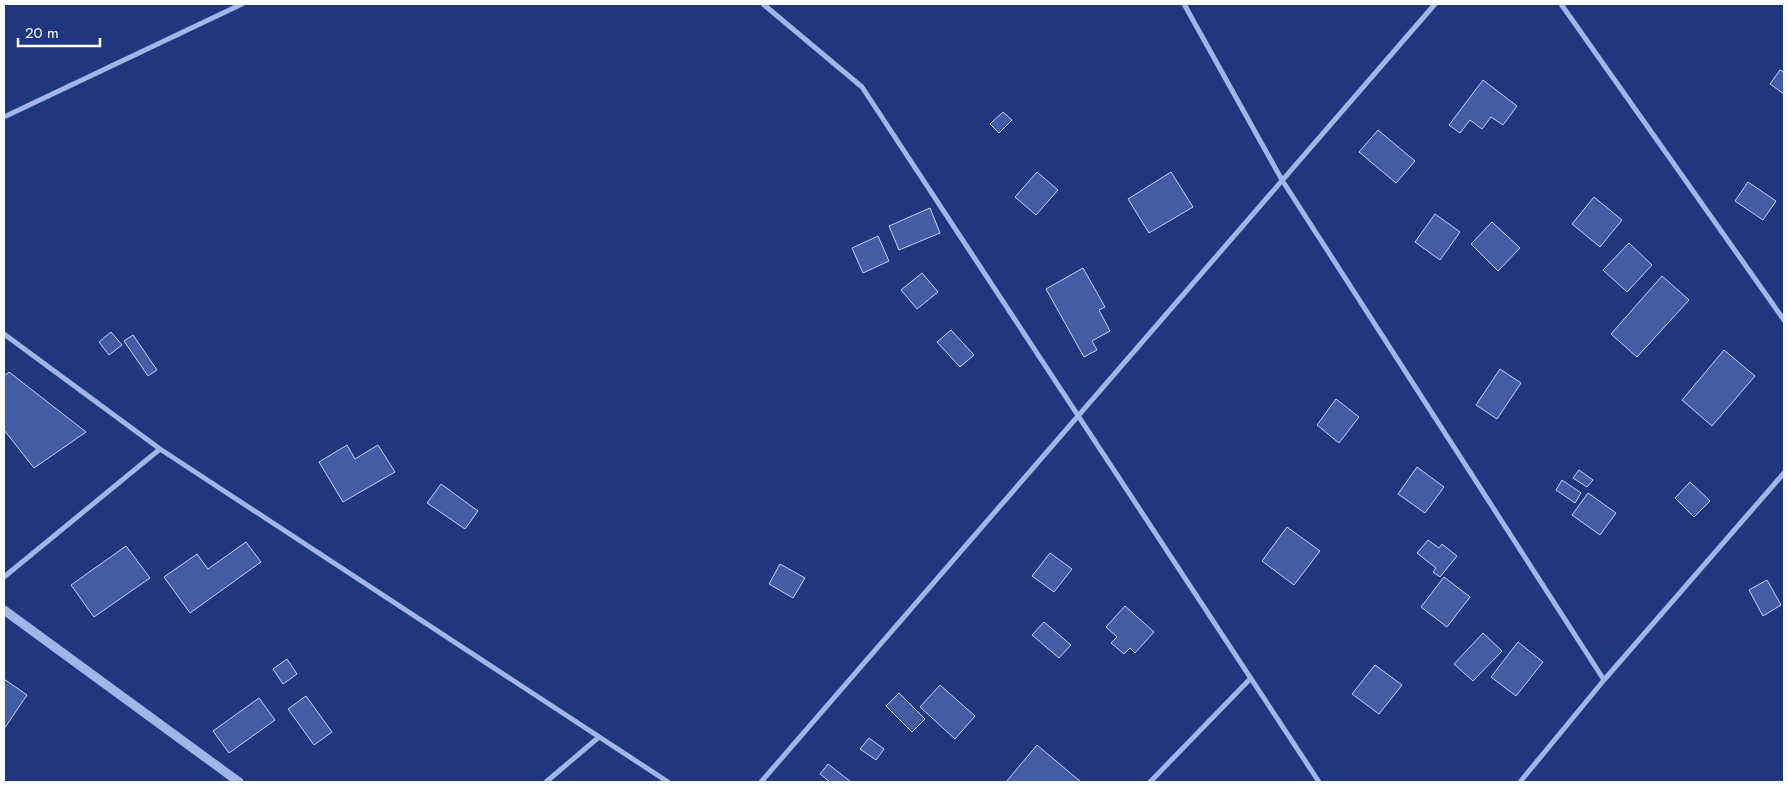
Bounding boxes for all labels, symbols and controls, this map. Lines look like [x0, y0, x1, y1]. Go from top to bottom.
scale bar [18, 15, 100, 47]
text: 20 m [25, 22, 59, 44]

